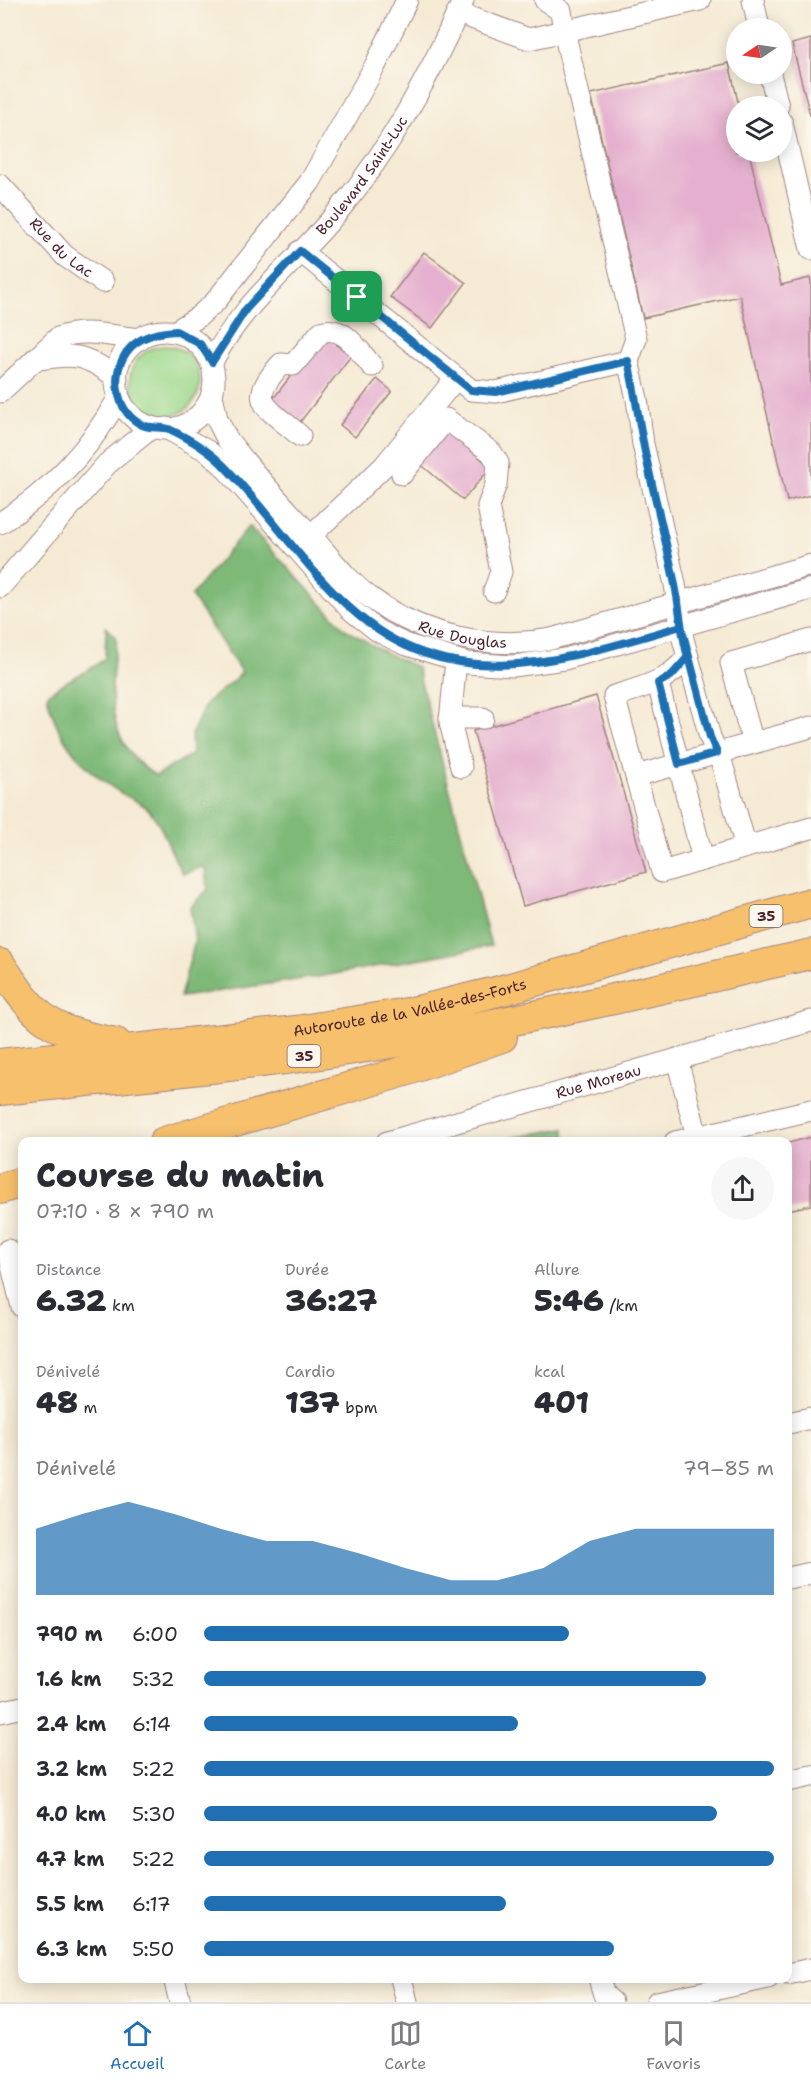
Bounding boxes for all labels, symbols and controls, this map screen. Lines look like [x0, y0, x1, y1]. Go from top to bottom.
north arrow [726, 18, 792, 84]
map controls [726, 18, 792, 162]
button: layers [726, 96, 792, 162]
street label: Boulevard Saint-Luc [312, 112, 412, 240]
street label: Rue du Lac [25, 214, 97, 282]
pin [331, 271, 382, 322]
icon: arrive [340, 280, 373, 313]
street label: Rue Douglas [415, 616, 507, 653]
road number: 35 [750, 905, 783, 927]
street label: Autoroute de la Vallée-des-Forts [292, 974, 529, 1041]
road number: 35 [288, 1045, 320, 1067]
street label: Rue Moreau [554, 1060, 644, 1103]
text: Course du matin [36, 1153, 324, 1198]
button: share [711, 1157, 774, 1220]
text: 07:10 · 8 × 790 m [36, 1198, 214, 1224]
text: Distance [36, 1259, 102, 1280]
text: Durée [285, 1259, 329, 1280]
text: Allure [534, 1259, 580, 1280]
text: 6.32 [36, 1280, 107, 1321]
text: 36:27 [285, 1280, 377, 1321]
text: 5:46 [534, 1280, 604, 1321]
text: km [107, 1295, 135, 1316]
text: /km [604, 1295, 638, 1316]
text: Dénivelé [36, 1361, 100, 1382]
text: Cardio [285, 1361, 335, 1382]
text: kcal [534, 1361, 565, 1382]
text: 48 [36, 1382, 78, 1423]
text: 137 [285, 1382, 340, 1423]
text: 401 [534, 1382, 589, 1423]
text: m [78, 1397, 97, 1418]
text: bpm [340, 1397, 378, 1418]
text: Dénivelé [36, 1455, 116, 1481]
text: 79–85 m [683, 1455, 774, 1481]
text: 790 m [36, 1621, 103, 1647]
text: 6:00 [132, 1621, 178, 1647]
text: 1.6 km [36, 1666, 102, 1692]
text: 5:32 [132, 1666, 175, 1692]
text: 2.4 km [36, 1711, 106, 1737]
text: 6:14 [132, 1711, 171, 1737]
text: 3.2 km [36, 1756, 107, 1782]
text: 5:22 [132, 1756, 175, 1782]
text: 4.0 km [36, 1801, 106, 1827]
text: 5:30 [132, 1801, 176, 1827]
text: 4.7 km [36, 1846, 104, 1872]
text: 5:22 [132, 1846, 175, 1872]
text: 5.5 km [36, 1891, 104, 1917]
text: 6:17 [132, 1891, 171, 1917]
text: 6.3 km [36, 1936, 107, 1962]
text: 5:50 [132, 1936, 175, 1962]
tab: Accueil [110, 2017, 164, 2074]
tab: Carte [384, 2017, 426, 2074]
tab: Favoris [646, 2017, 701, 2074]

